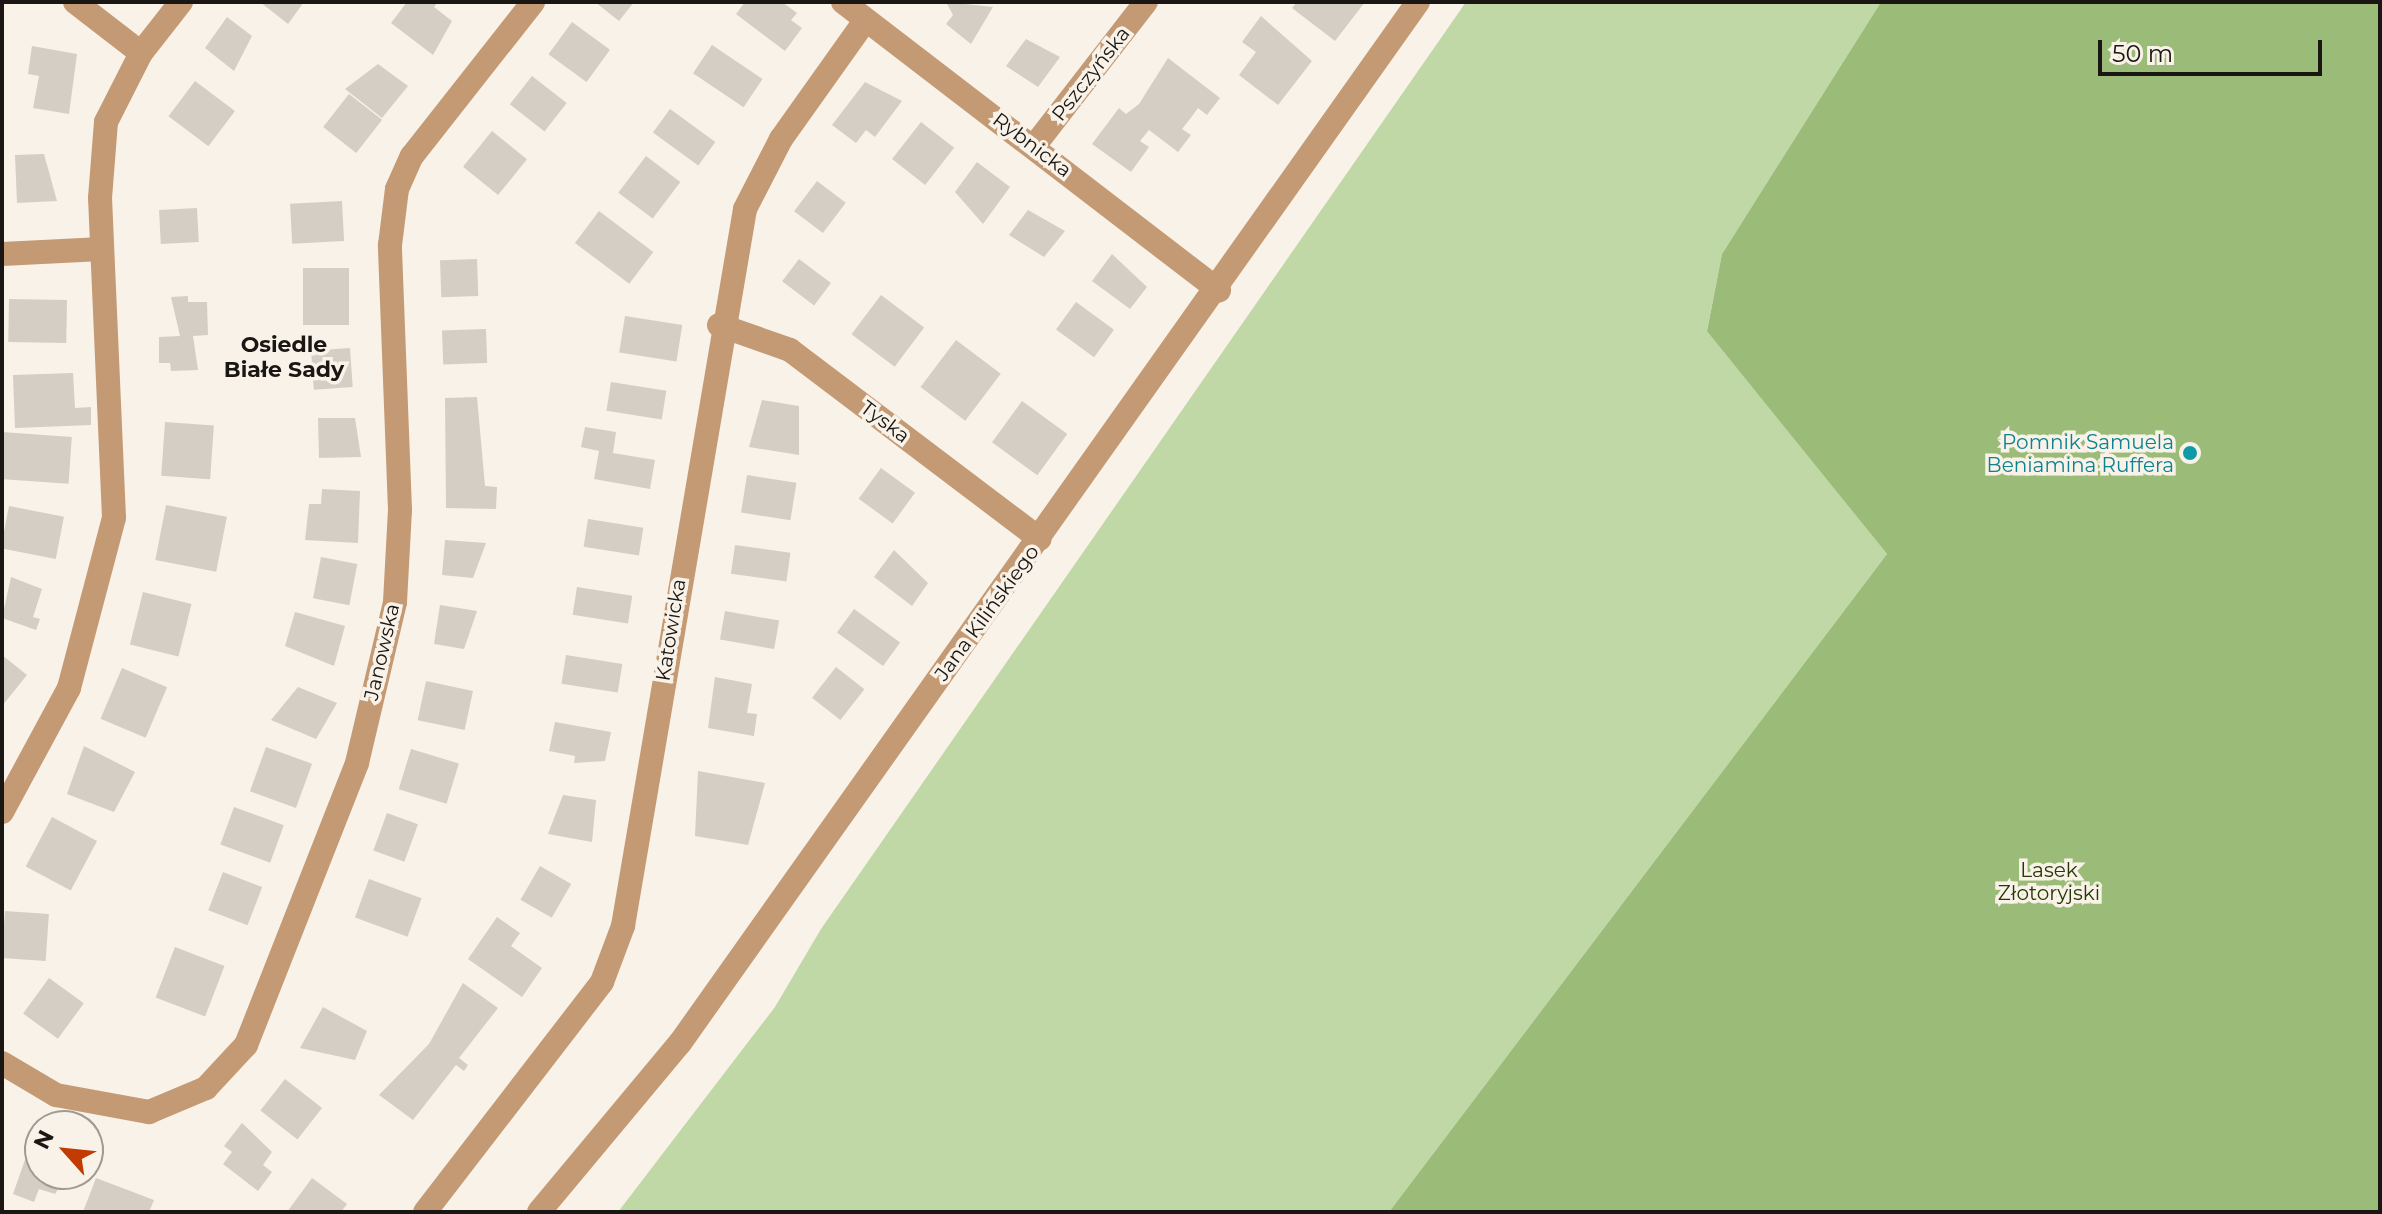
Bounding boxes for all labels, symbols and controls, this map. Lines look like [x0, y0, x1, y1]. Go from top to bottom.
street label: Pszczyńska [1047, 22, 1135, 126]
scale bar [2102, 24, 2326, 74]
text: 50 m [2112, 39, 2173, 68]
street label: Rybnicka [988, 108, 1076, 182]
district label: Osiedle Białe Sady [224, 331, 344, 382]
street label: Tyska [856, 396, 914, 448]
place label: Pomnik Samuela Beniamina Ruffera [1987, 430, 2174, 477]
marker: Pomnik Samuela Beniamina Ruffera [2181, 444, 2199, 462]
street label: Jana Kilińskiego [930, 541, 1044, 685]
street label: Katowicka [651, 577, 691, 683]
street label: Janowska [359, 601, 405, 703]
park label: Lasek Złotoryjski [1998, 859, 2100, 906]
north arrow [24, 1110, 104, 1190]
text: N [28, 1126, 60, 1154]

